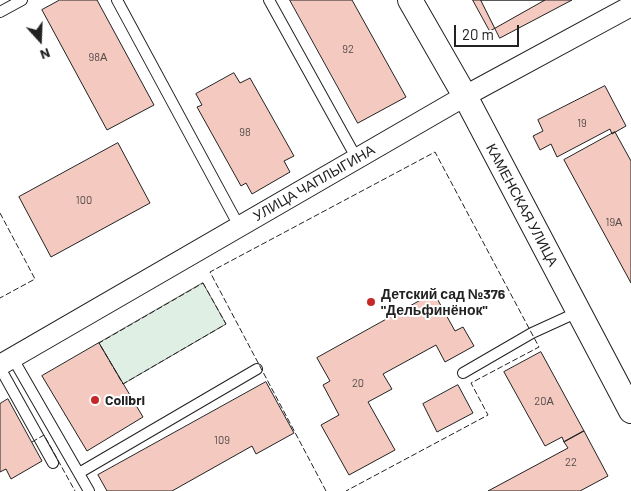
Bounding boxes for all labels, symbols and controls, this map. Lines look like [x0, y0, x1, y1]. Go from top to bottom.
north arrow [15, 15, 65, 65]
scale bar [456, 15, 521, 47]
text: 20 m [462, 25, 494, 43]
house number: 92 [342, 42, 354, 56]
text: N [38, 45, 53, 64]
house number: 98А [89, 50, 107, 64]
house number: 19 [577, 116, 587, 130]
house number: 98 [239, 125, 251, 139]
street label: УЛИЦА ЧАПЛЫГИНА [250, 141, 378, 225]
street label: КАМЕНСКАЯ УЛИЦА [483, 141, 561, 269]
house number: 100 [76, 193, 92, 207]
house number: 19А [606, 215, 622, 229]
place label: Детский сад №376 "Дельфинёнок" [381, 286, 505, 318]
marker: Детский сад №376 "Дельфинёнок" [365, 296, 377, 308]
house number: 20 [352, 376, 364, 390]
place label: Colibri [105, 392, 145, 408]
marker: Colibri [89, 394, 101, 406]
house number: 20А [534, 394, 554, 408]
house number: 109 [214, 433, 230, 447]
house number: 22 [565, 455, 577, 469]

